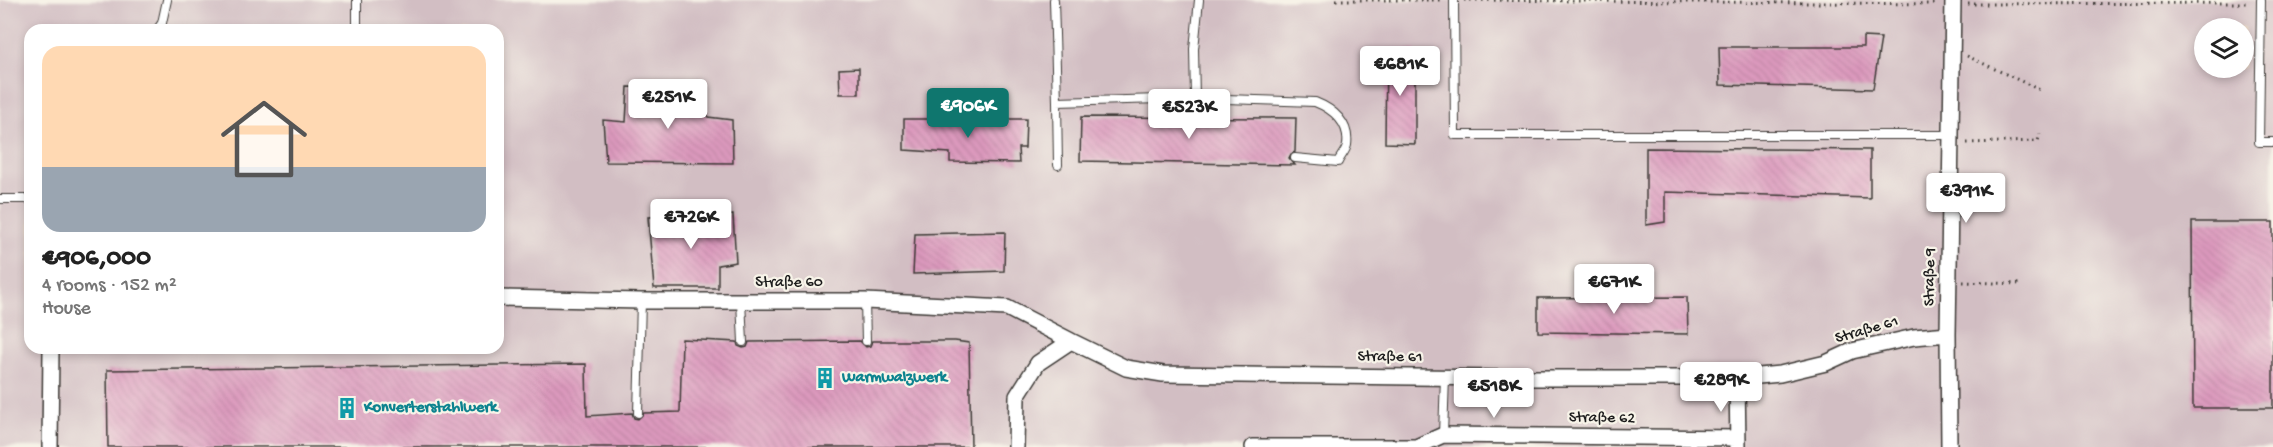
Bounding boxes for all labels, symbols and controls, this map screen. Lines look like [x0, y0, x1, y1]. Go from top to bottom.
map controls [2194, 18, 2254, 78]
button: layers [2194, 18, 2254, 78]
pin: €681K [1358, 46, 1442, 97]
text: €681K [1374, 54, 1426, 77]
pin: €251K [626, 79, 710, 130]
icon: home [210, 85, 318, 193]
text: €251K [642, 87, 694, 110]
pin: €906K [926, 88, 1010, 139]
pin: €523K [1147, 89, 1231, 140]
text: €906K [941, 96, 995, 119]
text: €523K [1162, 97, 1216, 120]
pin: €391K [1924, 173, 2008, 224]
text: €391K [1940, 181, 1992, 204]
pin: €726K [649, 199, 733, 250]
text: €726K [664, 207, 718, 230]
text: €906,000 [42, 244, 151, 275]
street label: Straße 9 [1921, 248, 1941, 306]
pin: €671K [1572, 264, 1656, 315]
text: €671K [1588, 272, 1640, 295]
street label: Straße 60 [755, 274, 823, 293]
text: 4 rooms · 152 m² [42, 275, 177, 298]
text: House [42, 298, 91, 321]
street label: Straße 61 [1833, 313, 1901, 349]
street label: Straße 61 [1357, 348, 1423, 368]
pin: €289K [1679, 362, 1763, 413]
building icon: Warmwalzwerk [813, 366, 837, 390]
pin: €518K [1452, 368, 1536, 419]
place label: Warmwalzwerk [841, 369, 949, 388]
text: €289K [1694, 370, 1748, 393]
text: €518K [1468, 376, 1520, 399]
building icon: Konverterstahlwerk [335, 396, 359, 420]
place label: Konverterstahlwerk [363, 399, 499, 418]
street label: Straße 62 [1569, 409, 1635, 429]

